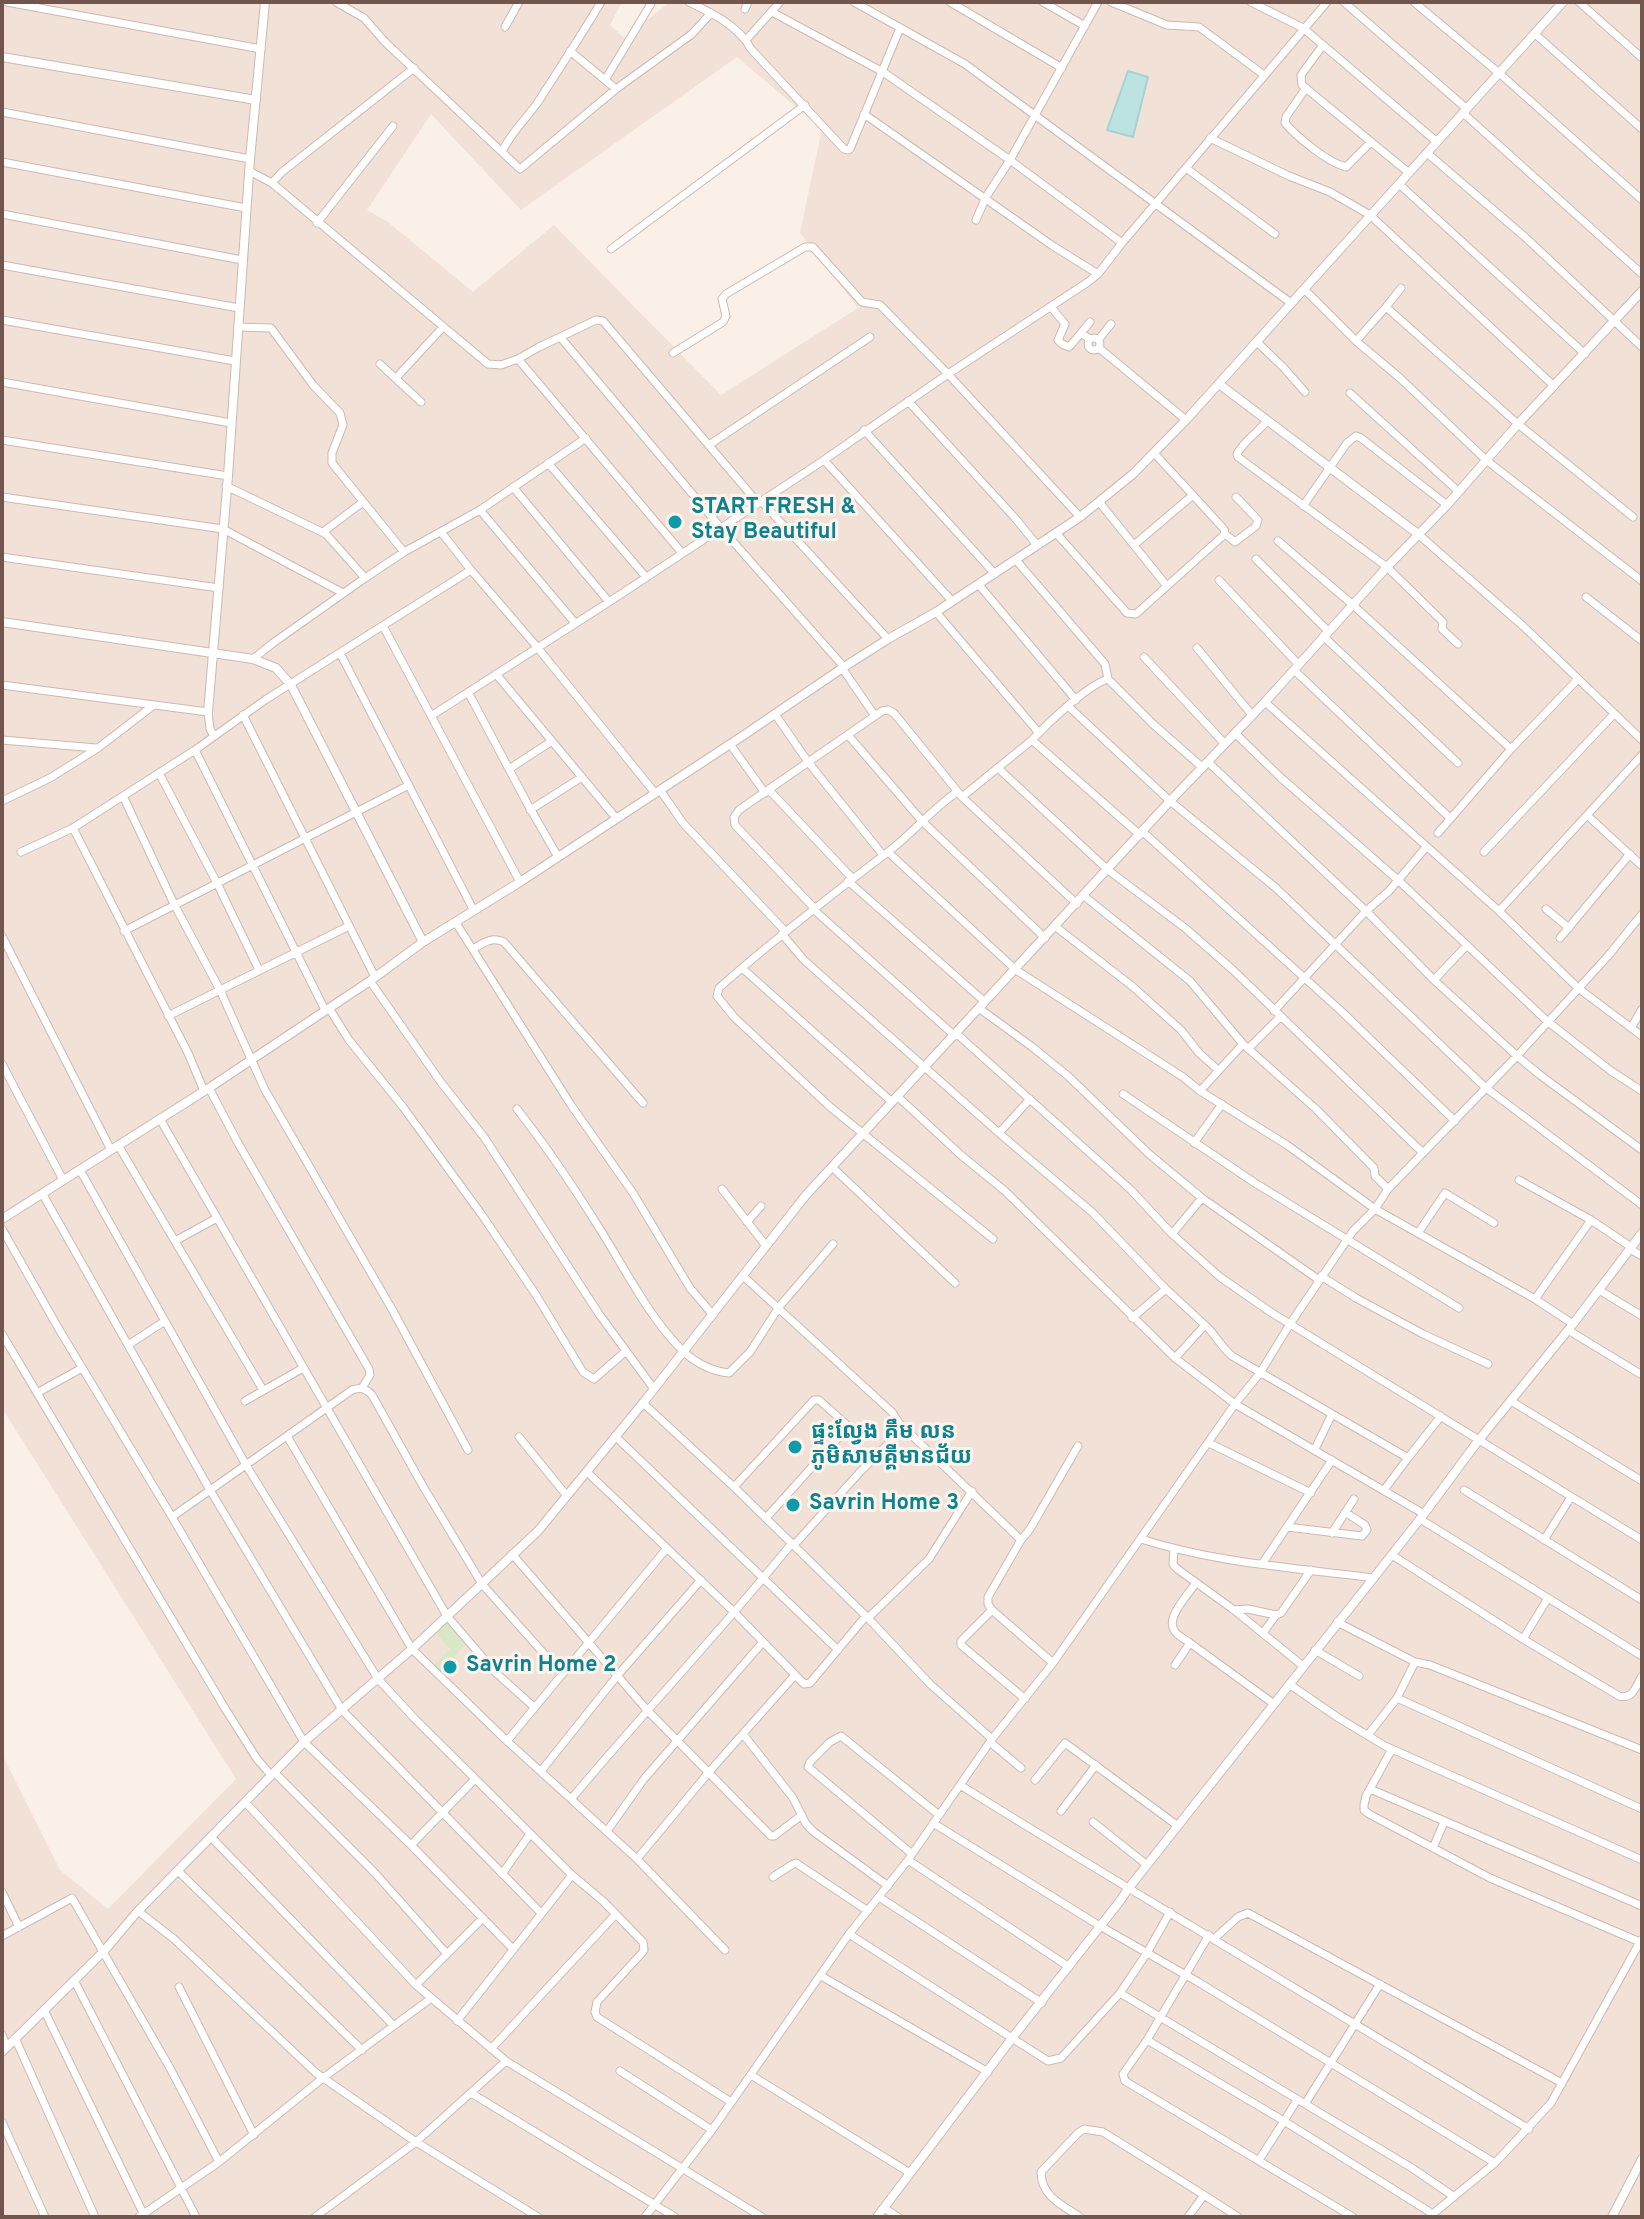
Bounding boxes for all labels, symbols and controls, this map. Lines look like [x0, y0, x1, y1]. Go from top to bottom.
place label: START FRESH & Stay Beautiful [691, 496, 856, 548]
marker: START FRESH & Stay Beautiful [666, 513, 684, 531]
place label: ផ្ទះល្វែង គឹម លន ភូមិសាមគ្គីមានជ័យ [811, 1421, 972, 1472]
marker: ផ្ទះល្វែង គឹម លន ភូមិសាមគ្គីមានជ័យ [786, 1438, 804, 1456]
place label: Savrin Home 3 [809, 1492, 959, 1518]
marker: Savrin Home 3 [784, 1496, 802, 1514]
place label: Savrin Home 2 [466, 1654, 616, 1680]
marker: Savrin Home 2 [441, 1658, 459, 1676]

